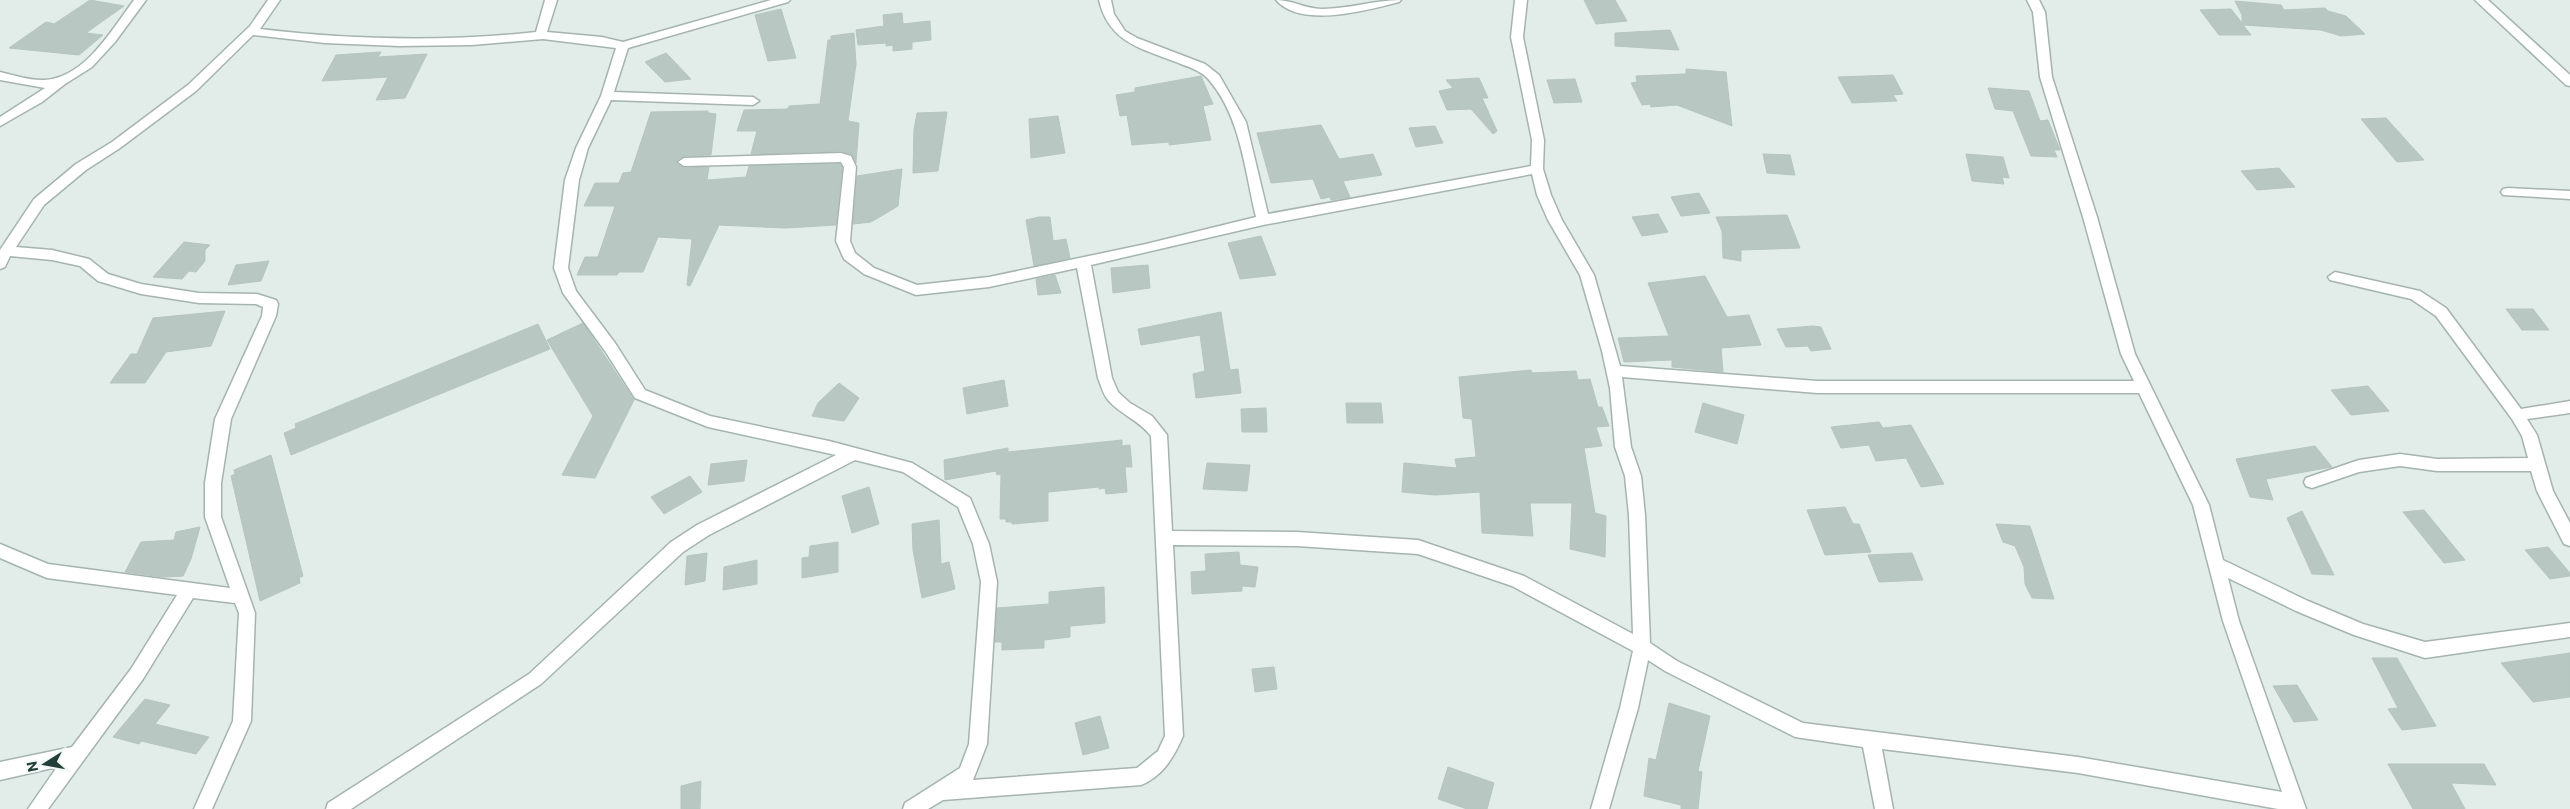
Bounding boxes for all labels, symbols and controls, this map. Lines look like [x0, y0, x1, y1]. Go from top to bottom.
north arrow [20, 739, 70, 789]
text: N [22, 760, 41, 773]

